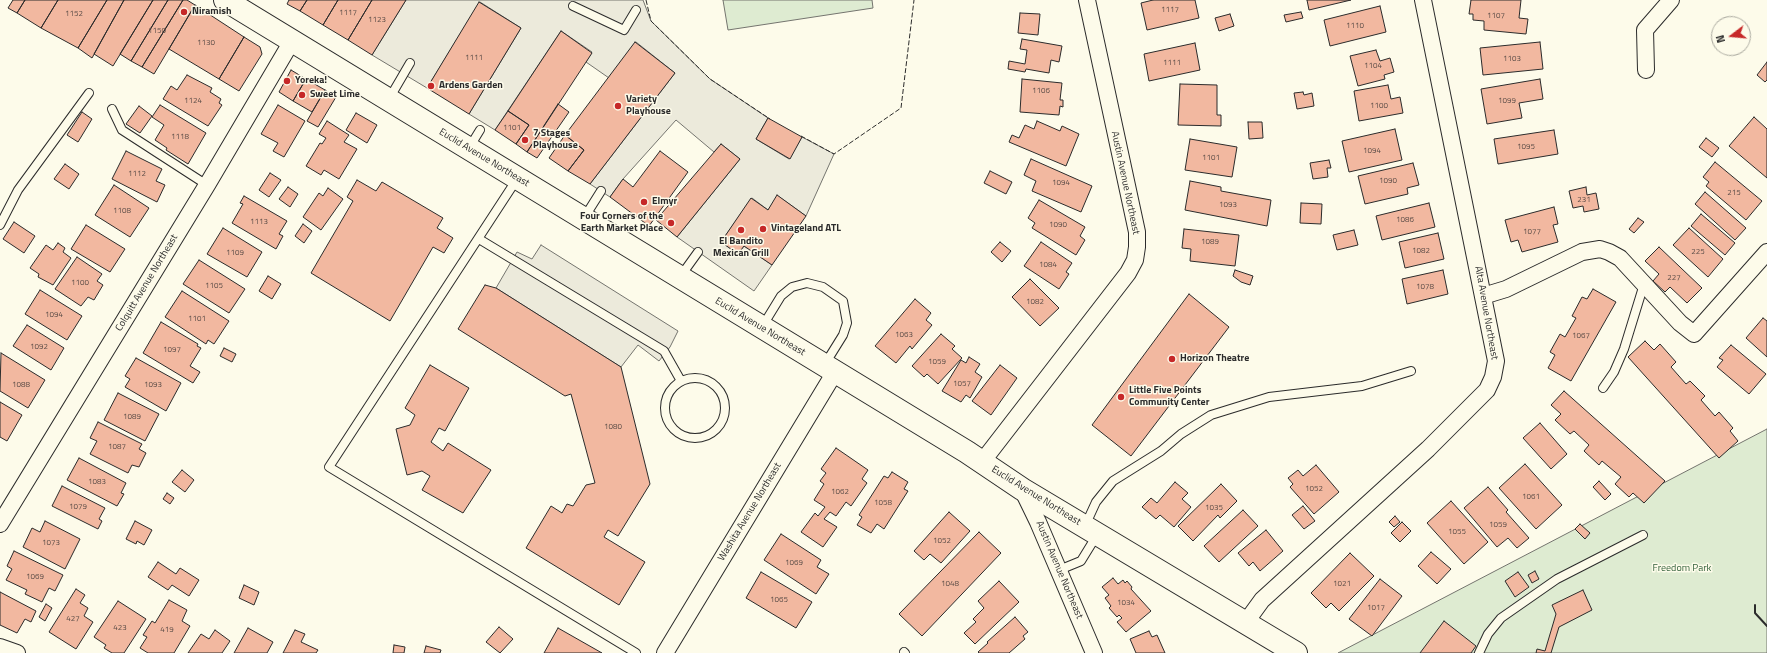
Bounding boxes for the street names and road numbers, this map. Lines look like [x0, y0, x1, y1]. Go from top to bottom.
street label: Euclid Avenue Northeast [437, 126, 531, 190]
street label: Austin Avenue Northeast [1108, 130, 1142, 236]
street label: Colquitt Avenue Northeast [113, 232, 181, 334]
street label: Alta Avenue Northeast [1472, 265, 1500, 361]
street label: Euclid Avenue Northeast [713, 295, 807, 359]
street label: Washita Avenue Northeast [716, 461, 784, 563]
street label: Euclid Avenue Northeast [989, 464, 1083, 528]
street label: Austin Avenue Northeast [1033, 519, 1085, 621]

